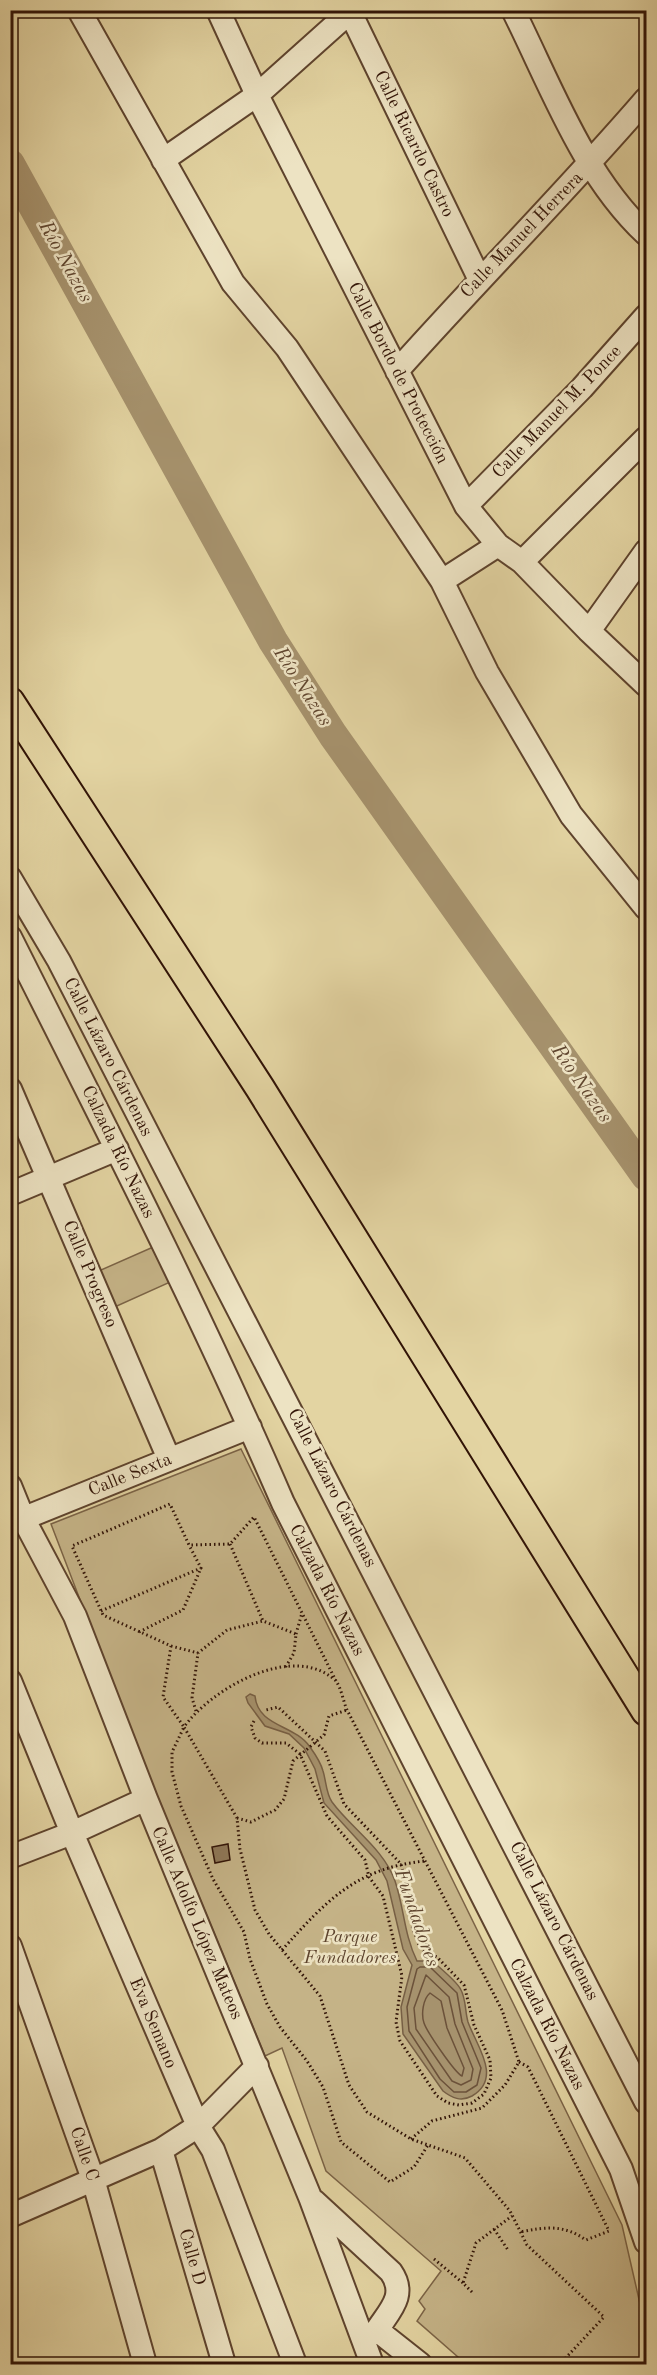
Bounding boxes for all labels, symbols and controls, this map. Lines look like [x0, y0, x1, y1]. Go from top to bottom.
street label: Calle Ricardo Castro [371, 68, 457, 220]
street label: Calle Manuel Herrera [457, 169, 587, 301]
water label: Río Nazas [34, 217, 96, 306]
street label: Calle Bordo de Protección [344, 279, 452, 467]
street label: Calle Manuel M. Ponce [489, 342, 625, 482]
water label: Río Nazas [268, 643, 335, 730]
street label: Calle Lázaro Cárdenas [60, 975, 156, 1139]
water label: Río Nazas [546, 1040, 615, 1127]
street label: Calzada Río Nazas [78, 1083, 158, 1221]
street label: Calle Progreso [59, 1218, 121, 1330]
street label: Calle Lázaro Cárdenas [284, 1406, 380, 1570]
street label: Calle Sexta [86, 1450, 174, 1500]
street label: Calzada Río Nazas [286, 1521, 368, 1659]
street label: Calle Adolfo López Mateos [148, 1824, 246, 2022]
street label: Calle Lázaro Cárdenas [506, 1839, 602, 2003]
water label: Fundadores [389, 1865, 442, 1970]
park label: Parque Fundadores [303, 1928, 397, 1967]
street label: Calzada Río Nazas [506, 1955, 588, 2093]
street label: Eva Semano [126, 1975, 180, 2071]
street label: Calle C [66, 2125, 102, 2183]
street label: Calle D [175, 2227, 209, 2287]

